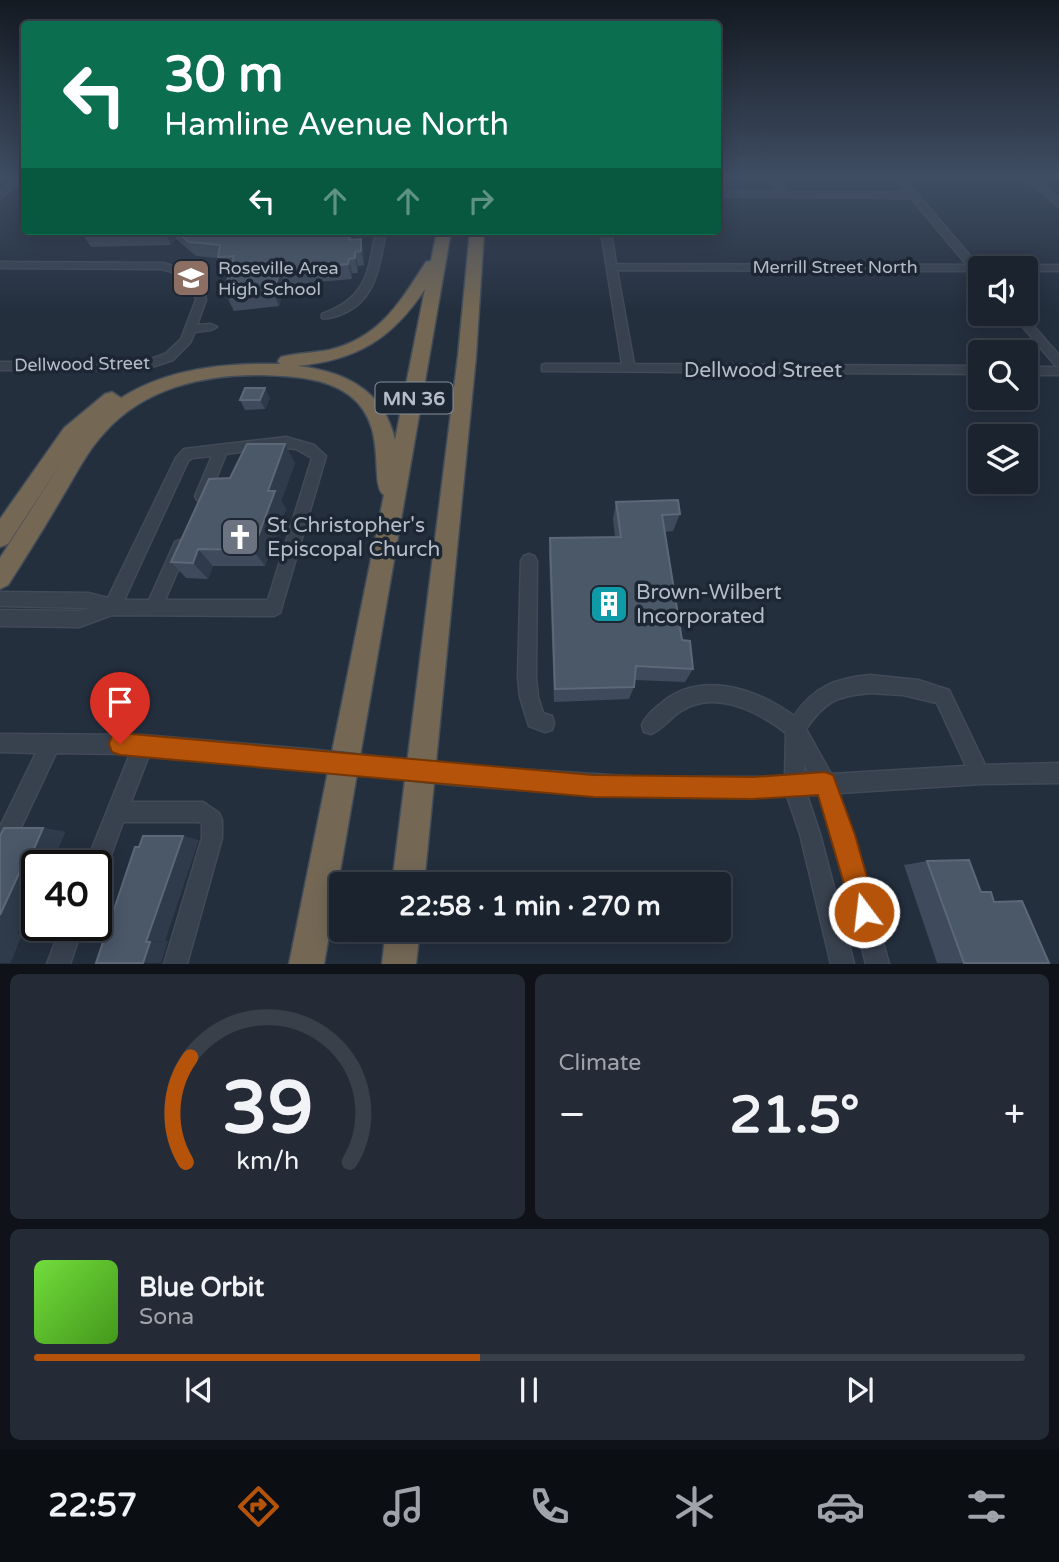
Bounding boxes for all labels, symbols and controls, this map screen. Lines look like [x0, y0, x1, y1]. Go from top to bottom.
text: 30 m [164, 46, 283, 105]
icon: left [49, 49, 140, 140]
text: Hamline Avenue North [164, 106, 509, 144]
icon: left [243, 182, 281, 220]
icon: ahead [316, 182, 354, 220]
icon: ahead [389, 182, 427, 220]
icon: right [462, 182, 500, 220]
street label: Merrill Street North [752, 256, 918, 278]
map controls [968, 256, 1038, 494]
button: sound [968, 256, 1038, 326]
school or university icon: Roseville Area High School [170, 257, 212, 299]
place label: Roseville Area High School [218, 257, 339, 300]
button: search [968, 340, 1038, 410]
street label: Dellwood Street [14, 352, 150, 376]
street label: Dellwood Street [684, 358, 842, 383]
road number: MN 36 [376, 382, 452, 414]
button: layers [968, 424, 1038, 494]
place label: St Christopher's Episcopal Church [267, 513, 440, 562]
church icon: St Christopher's Episcopal Church [219, 516, 261, 558]
place label: Brown-Wilbert Incorporated [636, 580, 781, 629]
building icon: Brown-Wilbert Incorporated [588, 583, 630, 625]
pin [90, 672, 150, 744]
icon: arrive [101, 683, 139, 721]
speed limit sign: 40 [21, 850, 112, 941]
position arrow [827, 875, 901, 949]
text: 22:58 · 1 min · 270 m [399, 891, 661, 922]
text: Climate [559, 1049, 641, 1077]
text: 39 [222, 1066, 313, 1154]
text: 21.5° [730, 1084, 860, 1147]
text: − [559, 1092, 586, 1138]
text: + [1004, 1092, 1025, 1138]
text: km/h [236, 1146, 299, 1176]
text: Blue Orbit [139, 1272, 264, 1303]
text: Sona [139, 1303, 194, 1331]
icon: previous [180, 1371, 218, 1409]
icon: pause [510, 1371, 548, 1409]
icon: next [841, 1371, 879, 1409]
icon: directions [234, 1482, 283, 1531]
icon: music [379, 1482, 428, 1531]
icon: phone [525, 1482, 574, 1531]
icon: climate [670, 1482, 719, 1531]
icon: car [816, 1482, 865, 1531]
icon: filters [962, 1482, 1011, 1531]
text: 22:57 [48, 1487, 137, 1525]

